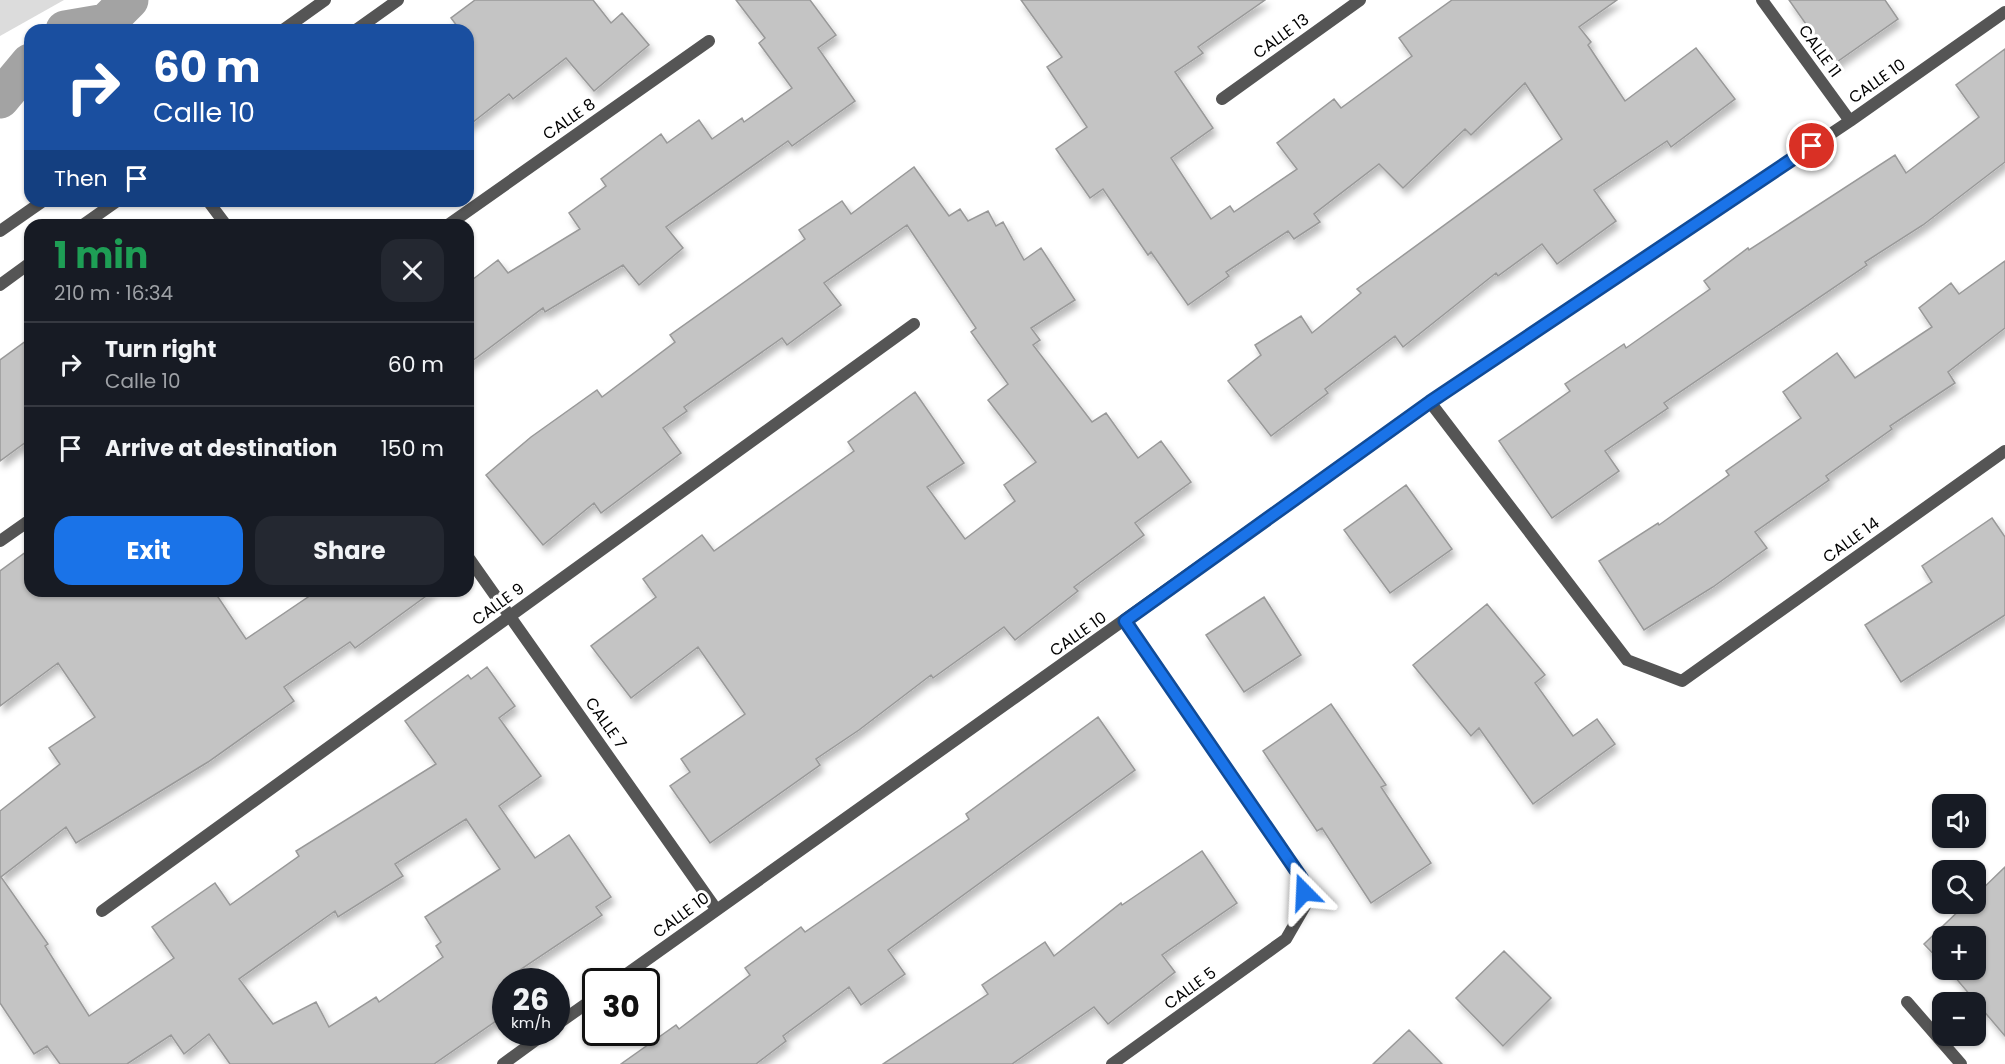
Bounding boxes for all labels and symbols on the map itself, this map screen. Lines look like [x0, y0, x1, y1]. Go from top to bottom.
street label: CALLE 13 [1248, 8, 1314, 64]
street label: CALLE 11 [1793, 20, 1847, 82]
street label: CALLE 10 [1844, 53, 1910, 109]
street label: CALLE 8 [538, 93, 600, 145]
pin [1786, 120, 1837, 171]
street label: CALLE 14 [1818, 512, 1884, 568]
street label: CALLE 9 [467, 577, 529, 631]
street label: CALLE 10 [1045, 606, 1111, 662]
street label: CALLE 7 [580, 693, 632, 754]
position arrow [1272, 860, 1336, 924]
street label: CALLE 10 [648, 887, 714, 943]
street label: CALLE 5 [1159, 961, 1221, 1015]
speed limit sign: 30 [582, 968, 660, 1046]

